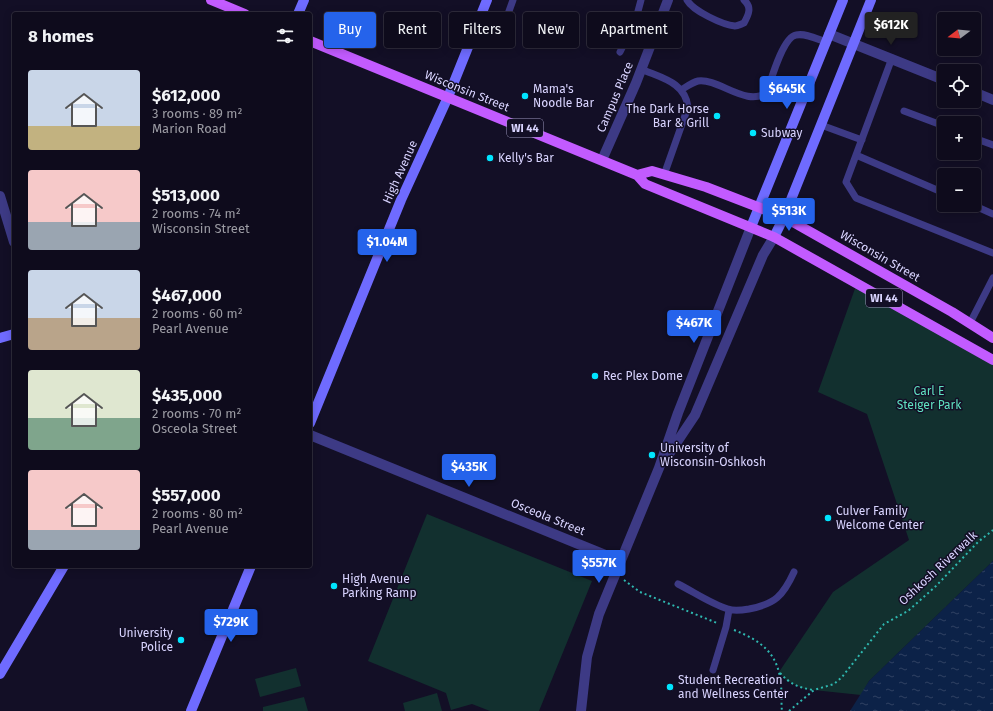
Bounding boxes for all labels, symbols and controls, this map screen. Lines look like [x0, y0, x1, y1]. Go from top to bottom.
chip: Buy [324, 12, 376, 48]
chip: Rent [384, 12, 441, 48]
chip: Filters [449, 12, 515, 48]
chip: New [523, 12, 579, 48]
chip: Apartment [587, 12, 682, 48]
pin: $612K [863, 12, 919, 46]
north arrow [937, 12, 981, 56]
map controls [937, 12, 981, 212]
text: $612K [874, 17, 908, 32]
icon: filters [274, 25, 296, 47]
text: 8 homes [28, 26, 94, 47]
street label: Campus Place [594, 60, 636, 134]
button: locate [937, 64, 981, 108]
street label: Wisconsin Street [423, 68, 512, 115]
pin: $645K [759, 76, 815, 110]
text: $645K [769, 81, 805, 96]
place label: Mama's Noodle Bar [533, 82, 594, 110]
text: $612,000 [152, 85, 220, 106]
icon: home [60, 86, 108, 134]
marker: Mama's Noodle Bar [520, 91, 530, 101]
place label: The Dark Horse Bar & Grill [626, 102, 709, 130]
text: 3 rooms · 89 m² [152, 106, 242, 121]
marker: The Dark Horse Bar & Grill [712, 111, 722, 121]
button: + [937, 116, 981, 160]
road number: WI 44 [507, 119, 543, 137]
text: Marion Road [152, 121, 227, 136]
place label: Subway [761, 126, 802, 140]
marker: Subway [748, 128, 758, 138]
street label: High Avenue [380, 138, 420, 206]
place label: Kelly's Bar [498, 151, 554, 165]
marker: Kelly's Bar [485, 153, 495, 163]
button: − [937, 168, 981, 212]
text: $513,000 [152, 185, 220, 206]
icon: home [60, 186, 108, 234]
pin: $513K [761, 198, 817, 232]
text: $513K [772, 203, 806, 218]
text: 2 rooms · 74 m² [152, 206, 241, 221]
text: Wisconsin Street [152, 221, 250, 236]
street label: Wisconsin Street [837, 227, 923, 285]
pin: $1.04M [354, 229, 420, 263]
text: $1.04M [367, 234, 407, 249]
text: $467,000 [152, 285, 222, 306]
icon: home [60, 286, 108, 334]
road number: WI 44 [866, 289, 902, 307]
text: 2 rooms · 60 m² [152, 306, 243, 321]
pin: $467K [666, 310, 722, 344]
text: $467K [676, 315, 712, 330]
text: Pearl Avenue [152, 321, 229, 336]
place label: Rec Plex Dome [603, 369, 683, 383]
marker: Rec Plex Dome [590, 371, 600, 381]
park label: Carl E Steiger Park [897, 384, 962, 412]
text: $435,000 [152, 385, 222, 406]
icon: home [60, 386, 108, 434]
text: 2 rooms · 70 m² [152, 406, 242, 421]
text: Osceola Street [152, 421, 237, 436]
place label: University of Wisconsin-Oshkosh [660, 441, 766, 469]
marker: University of Wisconsin-Oshkosh [647, 450, 657, 460]
pin: $435K [441, 454, 497, 488]
text: $435K [451, 459, 487, 474]
text: $557,000 [152, 485, 221, 506]
icon: home [60, 486, 108, 534]
street label: Osceola Street [509, 496, 588, 538]
place label: Culver Family Welcome Center [836, 504, 924, 532]
text: 2 rooms · 80 m² [152, 506, 243, 521]
marker: Culver Family Welcome Center [823, 513, 833, 523]
text: Pearl Avenue [152, 521, 229, 536]
street label: Oshkosh Riverwalk [896, 528, 981, 608]
pin: $557K [571, 550, 627, 584]
text: $557K [582, 555, 616, 570]
place label: High Avenue Parking Ramp [342, 572, 417, 600]
marker: High Avenue Parking Ramp [329, 581, 339, 591]
pin: $729K [203, 609, 259, 643]
text: $729K [214, 614, 248, 629]
place label: University Police [119, 626, 173, 654]
marker: University Police [176, 635, 186, 645]
place label: Student Recreation and Wellness Center [678, 673, 789, 701]
marker: Student Recreation and Wellness Center [665, 682, 675, 692]

